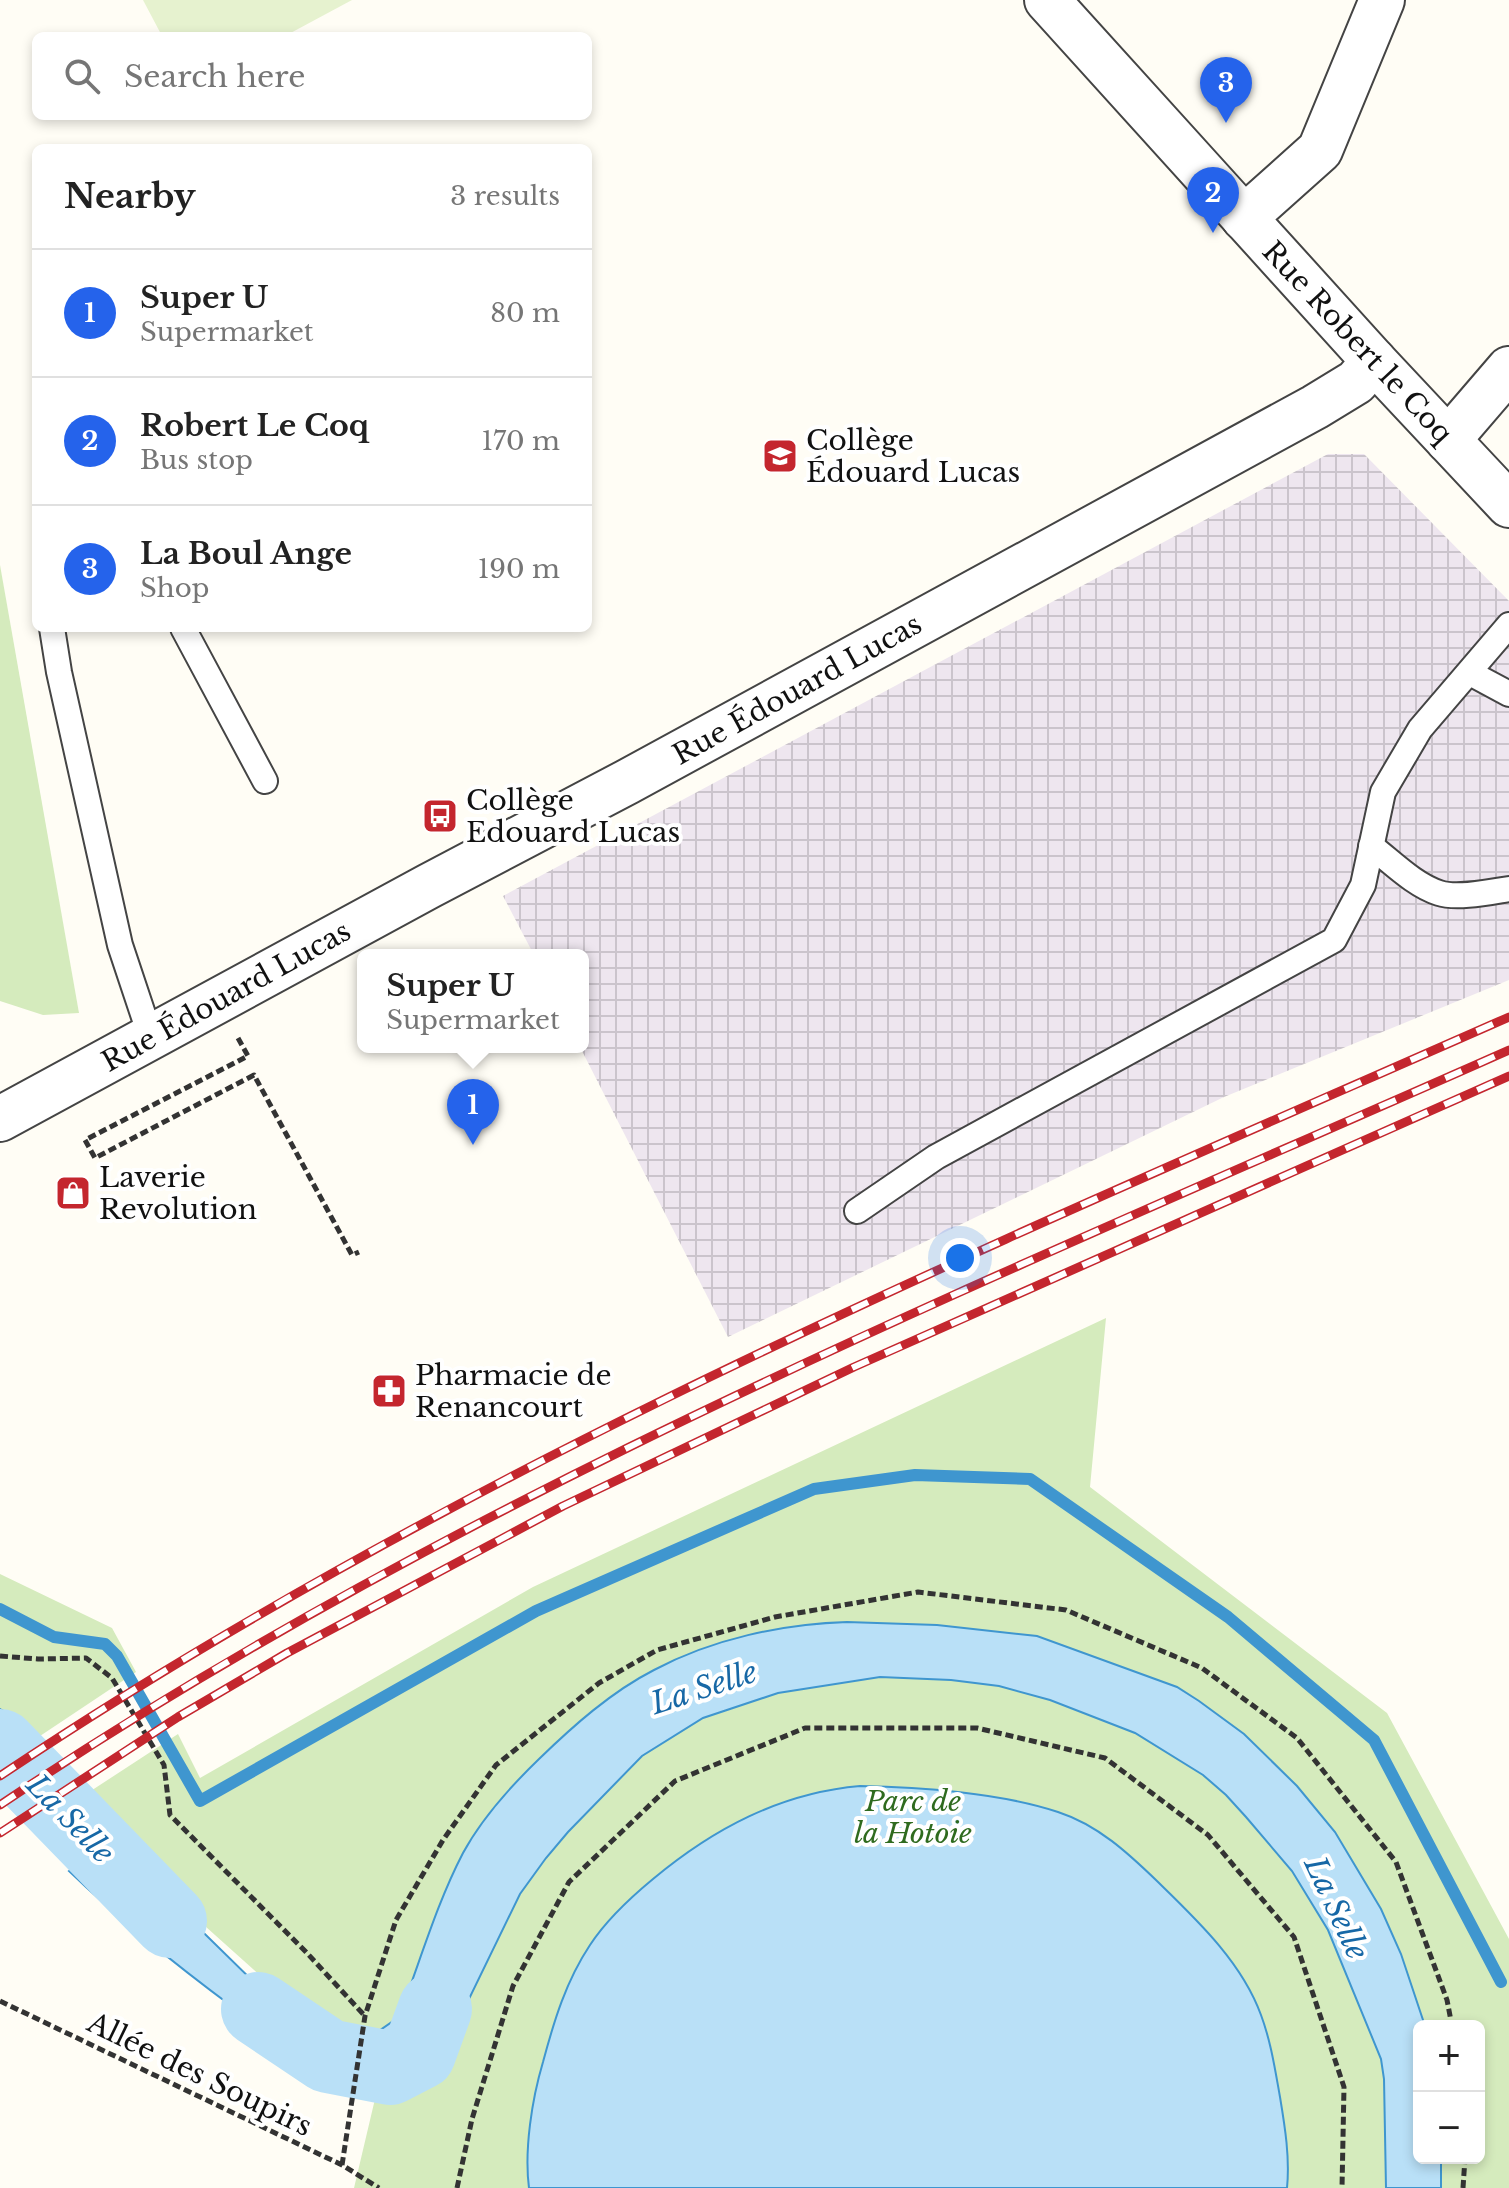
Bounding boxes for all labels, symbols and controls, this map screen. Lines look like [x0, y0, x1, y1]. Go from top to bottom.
search box [32, 32, 592, 120]
icon: search [60, 54, 104, 98]
pin: 3 [1200, 57, 1252, 123]
text: Search here [124, 58, 305, 95]
pin: 2 [1187, 167, 1239, 233]
text: Nearby [64, 175, 196, 217]
text: 3 results [450, 180, 560, 212]
street label: Rue Robert le Coq [1255, 234, 1461, 451]
text: Super U [140, 279, 268, 316]
text: 1 [84, 297, 96, 329]
text: 80 m [490, 297, 560, 329]
text: Supermarket [140, 316, 314, 348]
text: Robert Le Coq [140, 407, 369, 444]
place label: Collège Édouard Lucas [806, 423, 1020, 490]
text: 2 [82, 425, 98, 457]
text: 170 m [481, 425, 560, 457]
school or university icon: Collège Édouard Lucas [761, 437, 799, 475]
text: Bus stop [140, 444, 253, 476]
text: La Boul Ange [140, 535, 352, 572]
text: 3 [82, 553, 98, 585]
text: 190 m [478, 553, 560, 585]
text: Shop [140, 572, 209, 604]
street label: Rue Édouard Lucas [667, 606, 928, 772]
place label: Collège Edouard Lucas [466, 783, 680, 850]
bus stop icon: Collège Edouard Lucas [421, 797, 459, 835]
street label: Rue Édouard Lucas [96, 913, 357, 1079]
popup [357, 949, 589, 1053]
text: Super U [386, 967, 514, 1004]
text: Supermarket [386, 1004, 560, 1036]
pin: 1 [447, 1079, 499, 1145]
place label: Laverie Revolution [99, 1160, 257, 1227]
shop icon: Laverie Revolution [54, 1174, 92, 1212]
your location [940, 1238, 980, 1278]
place label: Pharmacie de Renancourt [415, 1358, 612, 1425]
pharmacy icon: Pharmacie de Renancourt [370, 1372, 408, 1410]
water label: La Selle [645, 1653, 762, 1722]
water label: La Selle [18, 1766, 122, 1871]
park label: Parc de la Hotoie [854, 1784, 972, 1851]
water label: La Selle [1296, 1849, 1376, 1965]
street label: Allée des Soupirs [81, 2004, 318, 2144]
map controls [1413, 2020, 1485, 2164]
button: + [1413, 2020, 1485, 2092]
button: − [1413, 2092, 1485, 2164]

